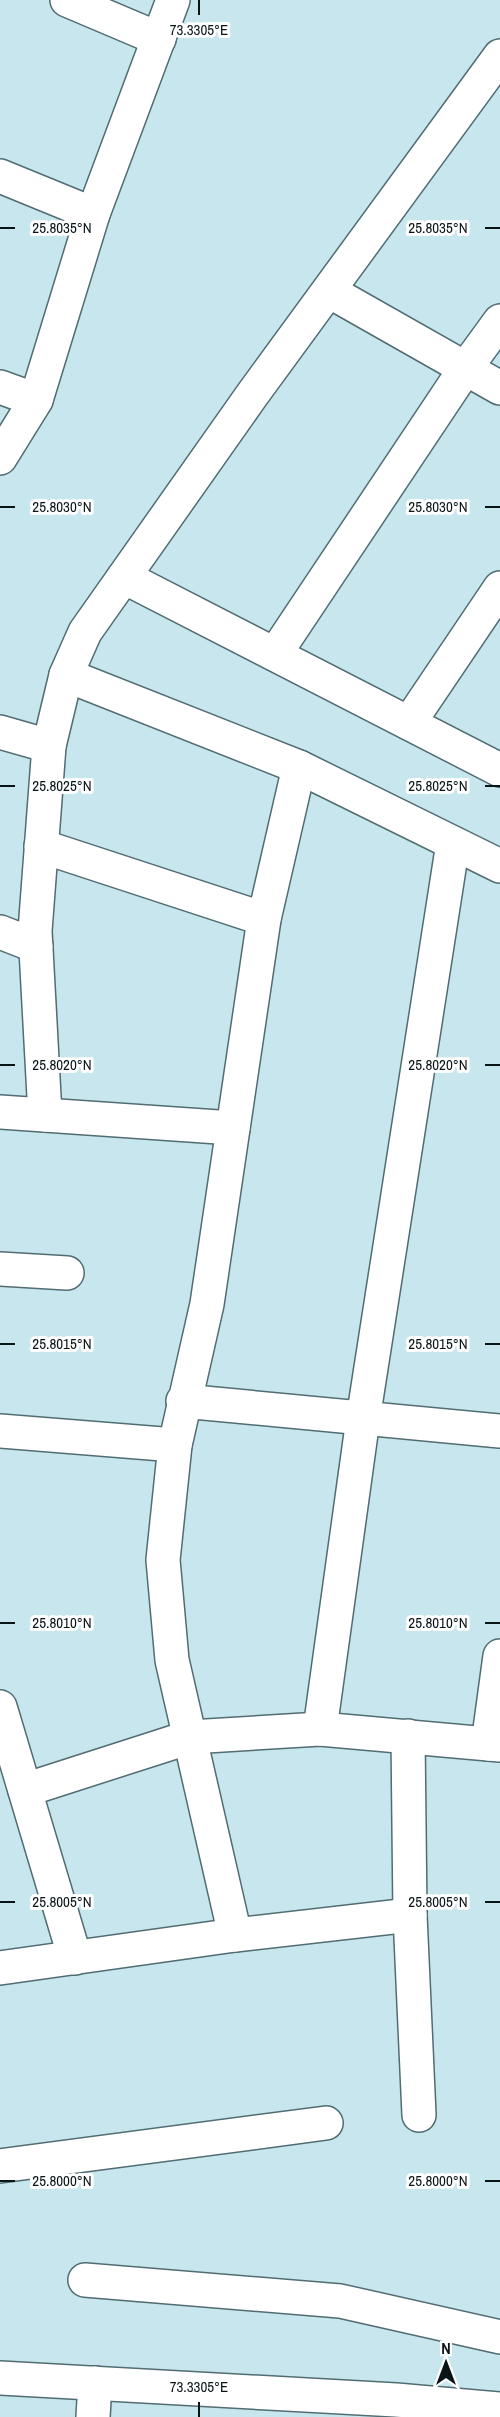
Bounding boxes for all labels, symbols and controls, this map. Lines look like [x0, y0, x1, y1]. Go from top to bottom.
text: 73.3305°E [170, 19, 228, 40]
text: 25.8035°N [32, 217, 92, 238]
text: 25.8035°N [408, 217, 468, 238]
text: 25.8030°N [32, 496, 92, 517]
text: 25.8030°N [408, 496, 468, 517]
text: 25.8025°N [32, 775, 92, 796]
text: 25.8025°N [408, 775, 468, 796]
text: 25.8020°N [32, 1054, 92, 1075]
text: 25.8020°N [408, 1054, 468, 1075]
text: 25.8015°N [32, 1333, 92, 1354]
text: 25.8015°N [408, 1333, 468, 1354]
text: 25.8010°N [32, 1612, 92, 1633]
text: 25.8010°N [408, 1612, 468, 1633]
text: 25.8005°N [32, 1891, 92, 1912]
text: 25.8005°N [408, 1891, 468, 1912]
text: 25.8000°N [32, 2170, 92, 2191]
text: 25.8000°N [408, 2170, 468, 2191]
north arrow [416, 2333, 476, 2393]
text: N [441, 2337, 451, 2359]
text: 73.3305°E [170, 2376, 228, 2397]

